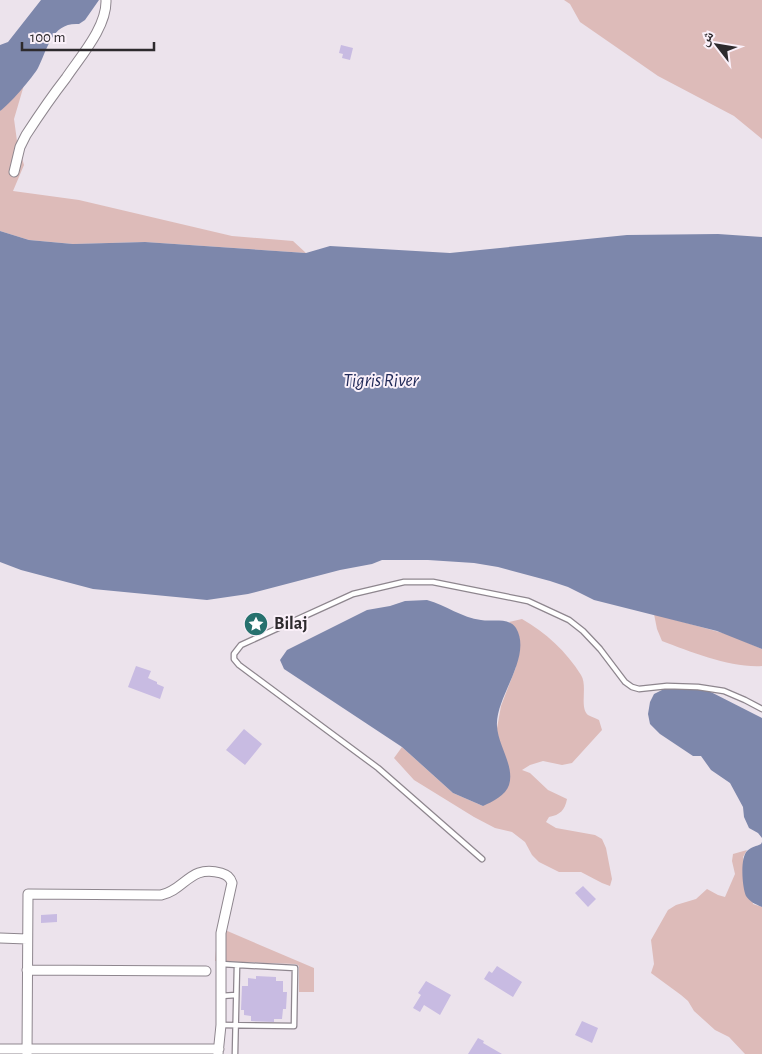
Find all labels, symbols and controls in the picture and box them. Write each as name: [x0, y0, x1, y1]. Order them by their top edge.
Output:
scale bar: [22, 20, 155, 52]
north arrow: [692, 20, 742, 70]
text: ش: [697, 29, 717, 49]
text: 100 m: [30, 30, 65, 45]
water label: Tigris River: [343, 371, 420, 390]
place icon: Bilaj: [243, 611, 269, 637]
place label: Bilaj: [274, 615, 308, 633]

